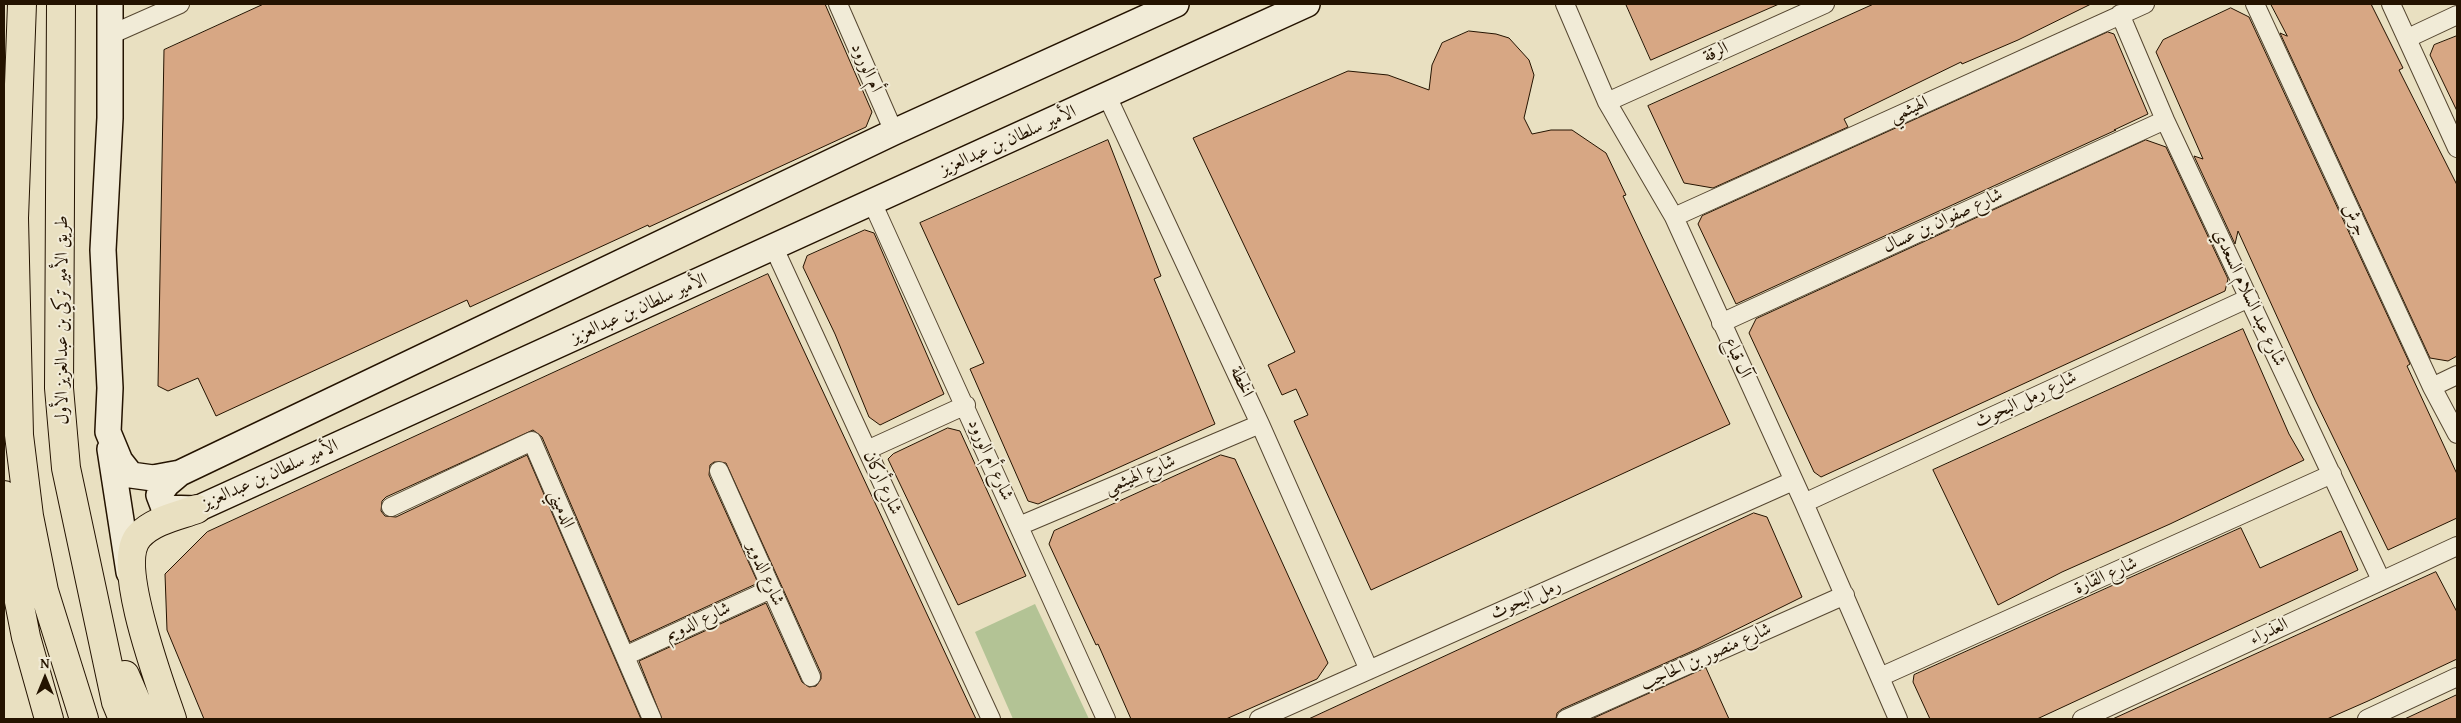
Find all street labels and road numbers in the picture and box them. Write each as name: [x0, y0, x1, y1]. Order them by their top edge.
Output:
street label: الرقة: [1700, 38, 1732, 68]
street label: أم الورود: [846, 40, 886, 96]
street label: الهيثمي: [1886, 92, 1932, 128]
street label: الأمير سلطان بن عبدالعزيز: [936, 101, 1080, 181]
street label: شارع صفوان بن عسال: [1879, 184, 2007, 258]
street label: جرش: [2337, 200, 2371, 240]
street label: طريق الأمير تركي بن عبدالعزيز الأول: [51, 215, 73, 425]
street label: شارع عبد السلام السعدي: [2208, 226, 2290, 370]
street label: الأمير سلطان بن عبدالعزيز: [567, 269, 711, 349]
street label: آل قباع: [1719, 334, 1755, 382]
street label: الخطة: [1224, 363, 1258, 401]
street label: شارع رمل البحوث: [1971, 367, 2081, 433]
street label: شارع أم الورود: [962, 416, 1018, 504]
street label: الأمير سلطان بن عبدالعزيز: [198, 435, 342, 515]
street label: شارع أركان: [858, 448, 906, 518]
street label: شارع الهيثمي: [1101, 450, 1179, 500]
street label: الدميني: [543, 486, 579, 532]
street label: شارع الدوير: [741, 539, 789, 609]
street label: شارع القارة: [2071, 553, 2141, 599]
street label: رمل البحوث: [1487, 575, 1565, 625]
street label: شارع الدويم: [662, 597, 734, 647]
street label: العذراء: [2246, 614, 2292, 650]
street label: شارع منصور بن الحاجب: [1637, 618, 1775, 696]

